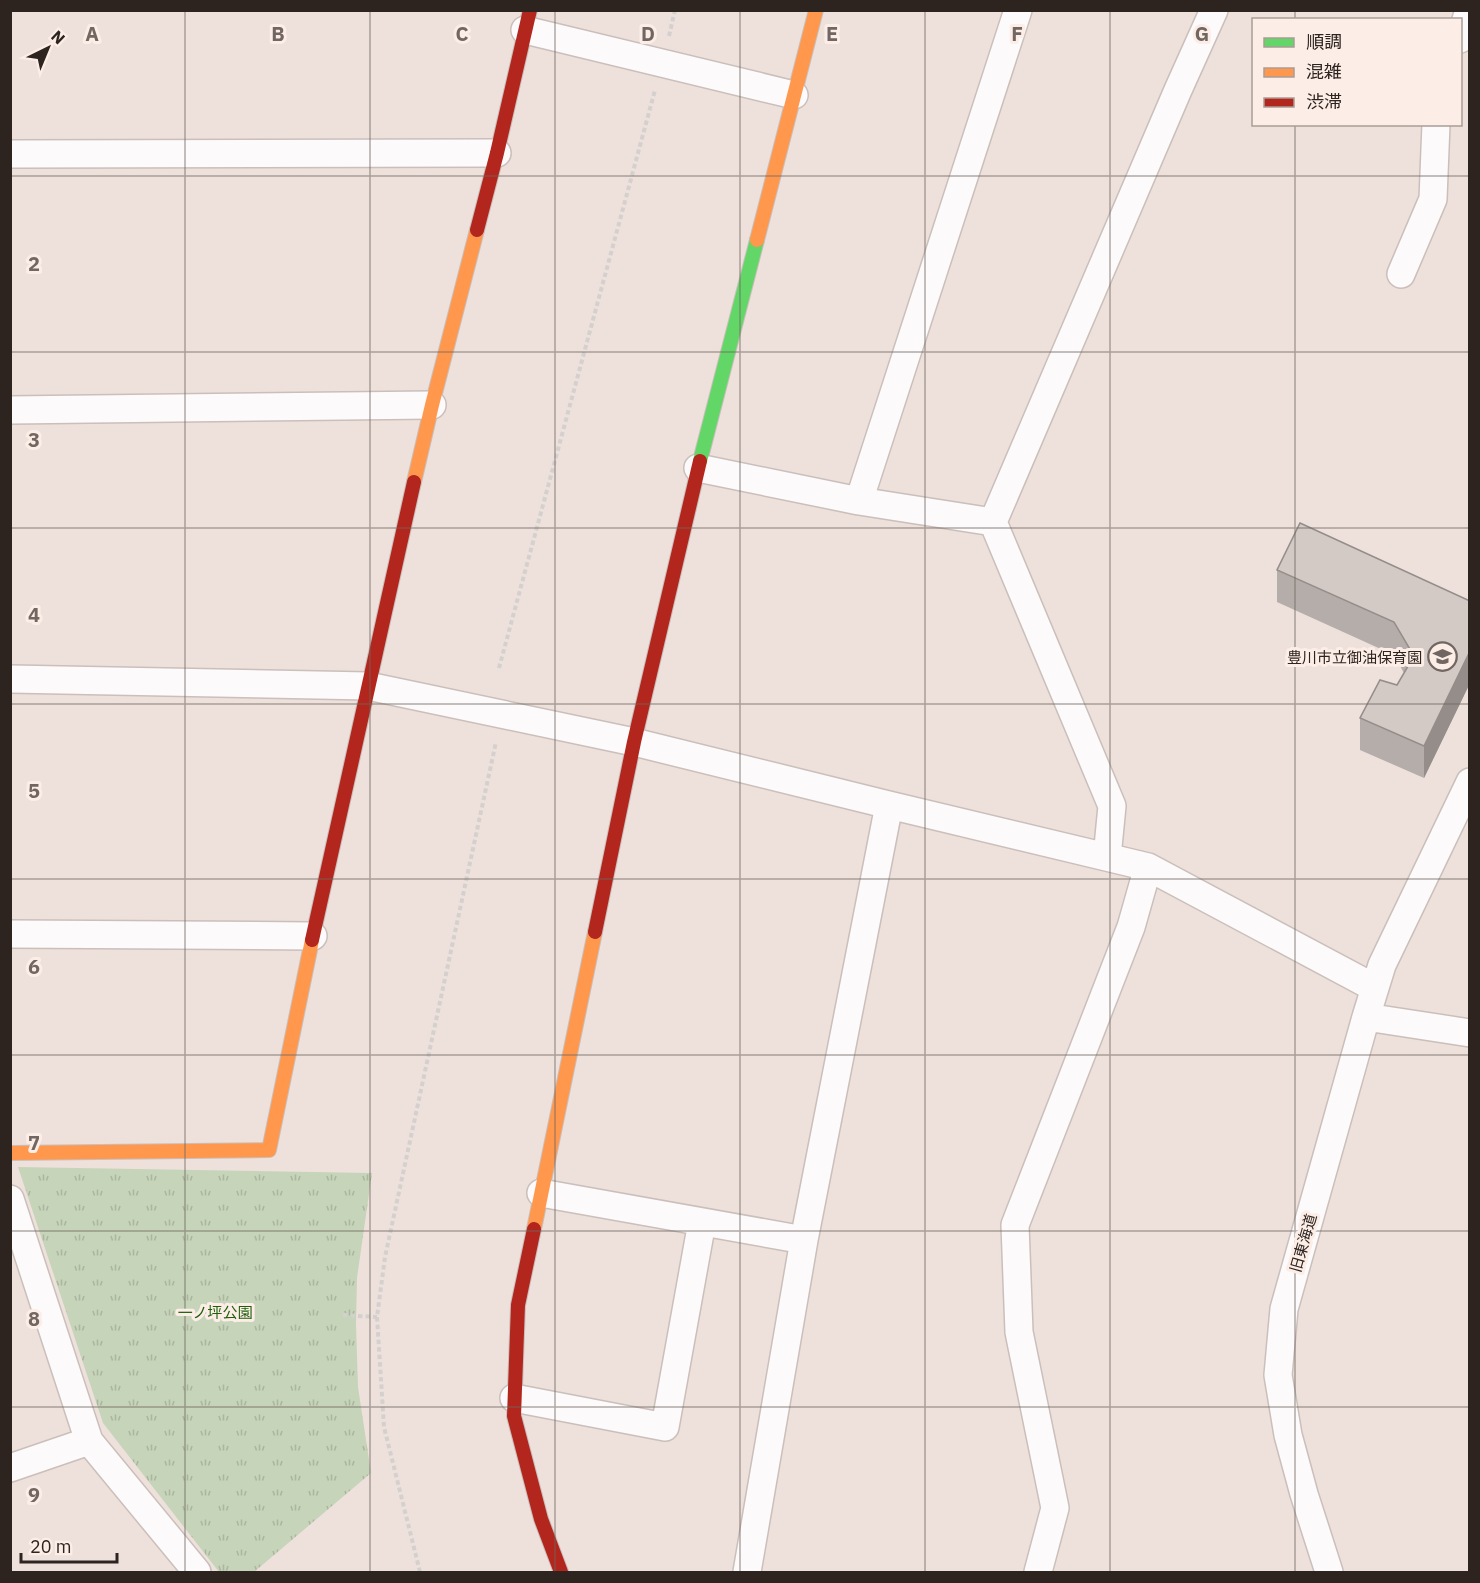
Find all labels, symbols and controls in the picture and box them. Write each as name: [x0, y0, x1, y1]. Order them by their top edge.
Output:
north arrow: [18, 18, 78, 78]
legend: [1252, 18, 1462, 126]
text: A: [85, 20, 99, 47]
text: B: [271, 20, 285, 47]
text: C: [455, 20, 469, 47]
text: D: [641, 20, 655, 47]
text: E: [826, 20, 838, 47]
text: F: [1011, 20, 1023, 47]
text: G: [1195, 20, 1209, 47]
text: N: [47, 26, 69, 48]
text: 順調: [1306, 30, 1342, 53]
text: 混雑: [1306, 60, 1342, 83]
text: 渋滞: [1306, 90, 1342, 113]
text: 2: [28, 250, 40, 277]
text: 3: [28, 426, 40, 453]
text: 4: [28, 601, 40, 628]
school or university icon: 豊川市立御油保育園: [1427, 641, 1459, 673]
place label: 豊川市立御油保育園: [1287, 648, 1422, 667]
text: 5: [28, 777, 40, 804]
text: 6: [28, 953, 40, 980]
text: 7: [28, 1129, 40, 1156]
street label: 旧東海道: [1286, 1212, 1320, 1274]
park label: 一ノ坪公園: [177, 1303, 253, 1322]
text: 8: [28, 1305, 40, 1332]
text: 9: [28, 1481, 40, 1508]
scale bar: [21, 1526, 117, 1564]
text: 20 m: [30, 1535, 72, 1558]

